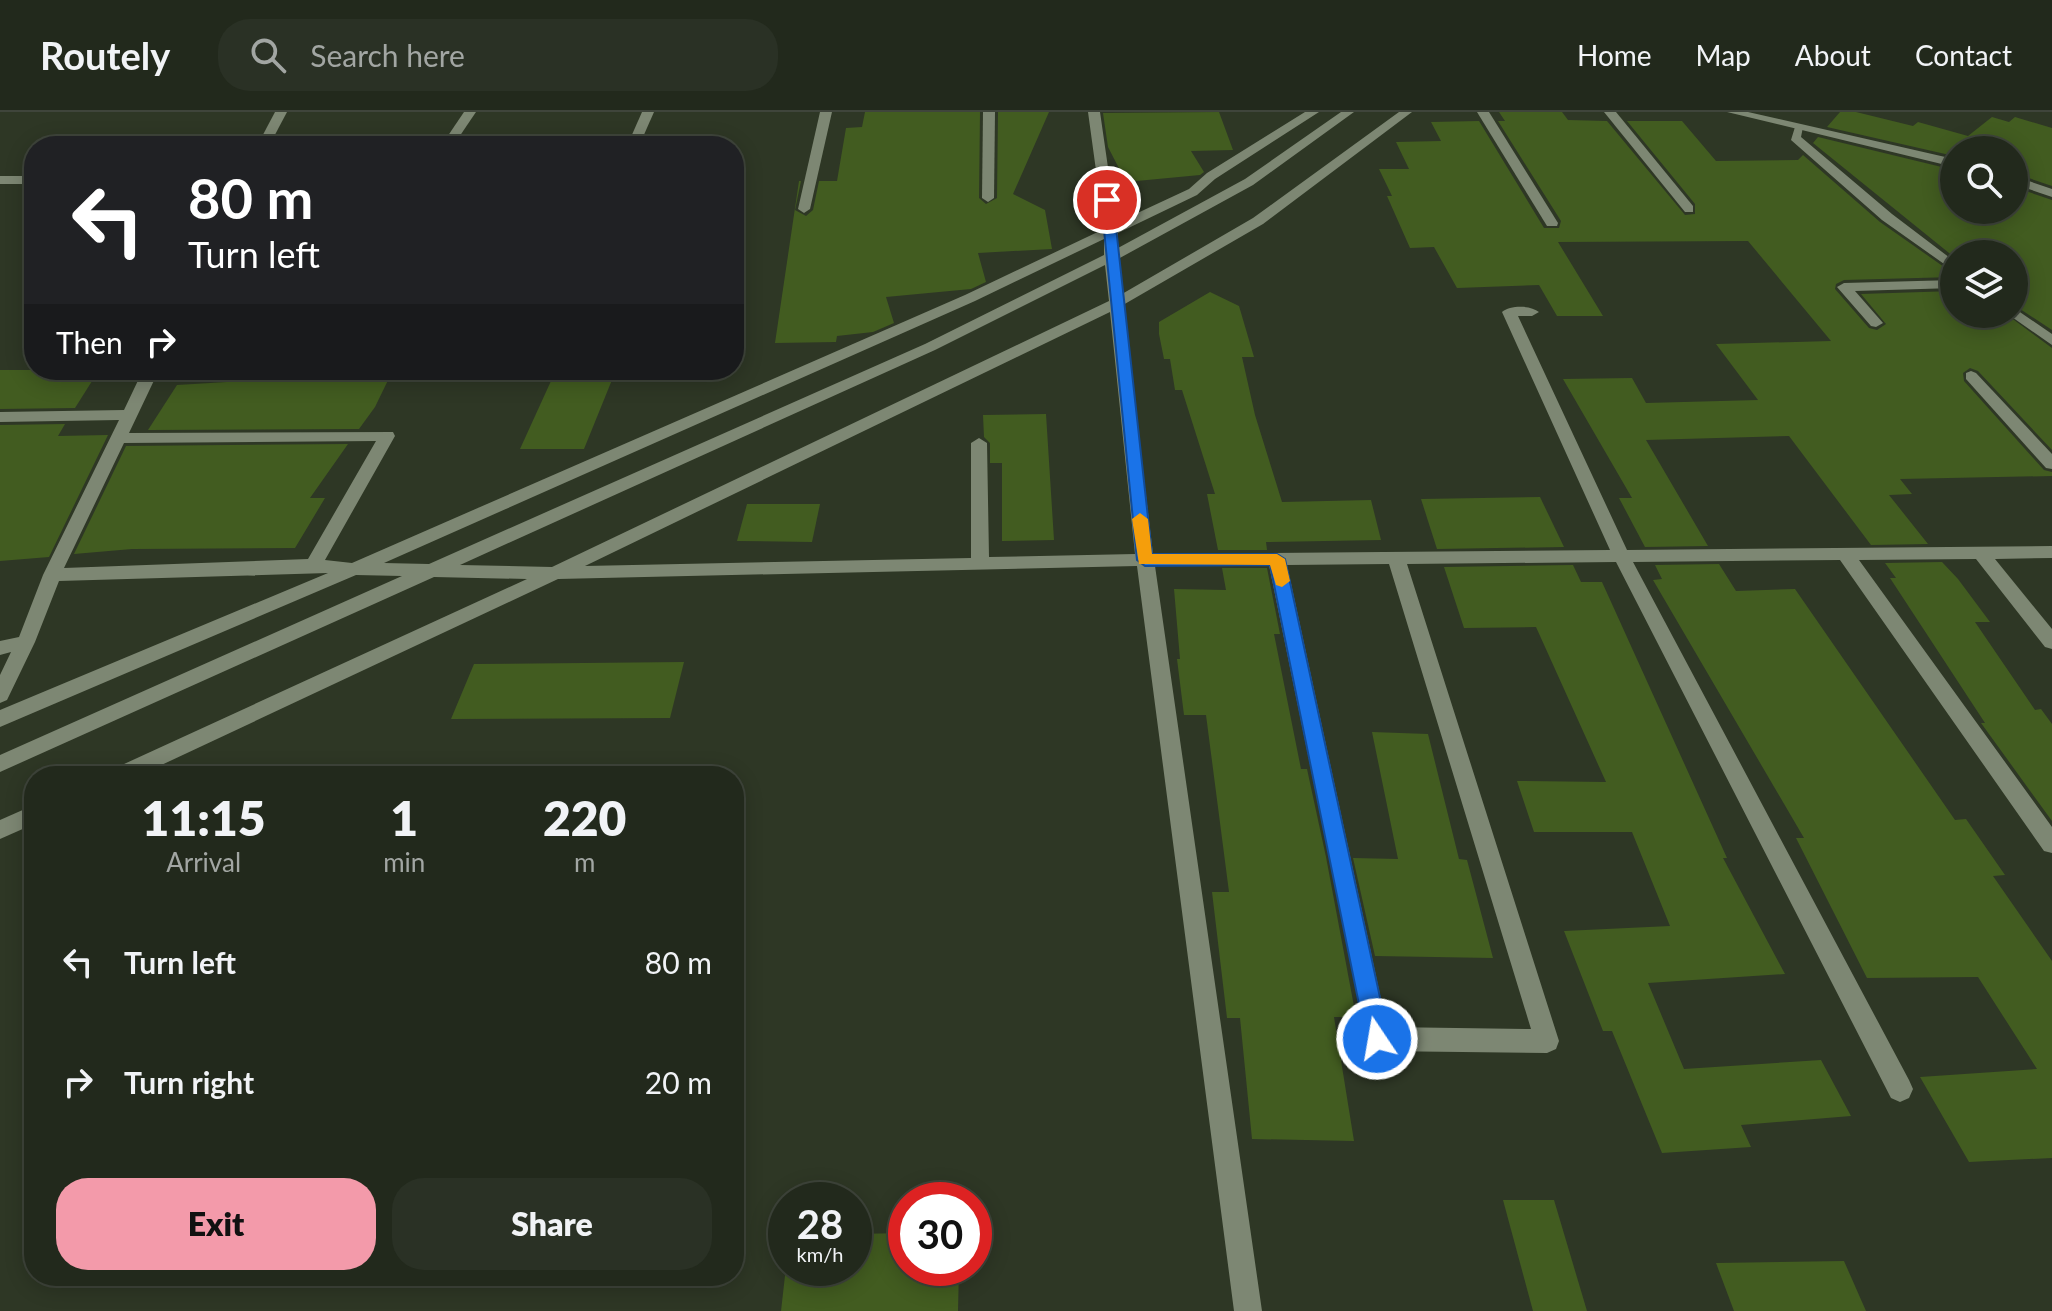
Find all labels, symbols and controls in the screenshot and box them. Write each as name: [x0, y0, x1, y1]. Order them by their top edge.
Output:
search box: [218, 19, 778, 91]
text: Routely: [40, 32, 170, 78]
icon: search: [246, 33, 290, 77]
text: Search here: [310, 37, 465, 73]
text: Home: [1577, 38, 1652, 72]
text: Map: [1696, 38, 1751, 72]
text: About: [1795, 38, 1871, 72]
text: Contact: [1915, 38, 2012, 72]
map controls: [1940, 136, 2028, 328]
button: search: [1940, 136, 2028, 224]
text: 80 m: [188, 164, 313, 231]
pin: [1073, 166, 1141, 234]
icon: left: [56, 168, 160, 272]
icon: arrive: [1085, 178, 1129, 222]
text: Turn left: [188, 232, 320, 276]
button: layers: [1940, 240, 2028, 328]
icon: right: [139, 320, 183, 364]
text: Then: [56, 324, 123, 360]
text: 11:15: [142, 789, 266, 846]
text: 1: [390, 789, 418, 846]
text: 220: [543, 789, 626, 846]
text: Arrival: [166, 846, 241, 878]
text: min: [383, 846, 425, 878]
text: m: [574, 846, 595, 878]
icon: left: [56, 940, 100, 984]
text: Turn left: [124, 944, 236, 980]
text: 80 m: [645, 944, 712, 980]
position arrow: [1335, 997, 1419, 1081]
icon: right: [56, 1060, 100, 1104]
text: Turn right: [124, 1064, 254, 1100]
text: 20 m: [645, 1064, 712, 1100]
button: Exit: [56, 1178, 376, 1270]
button: Share: [392, 1178, 712, 1270]
speed limit sign: 30: [888, 1182, 992, 1286]
text: 28: [797, 1200, 843, 1248]
text: km/h: [797, 1242, 843, 1266]

